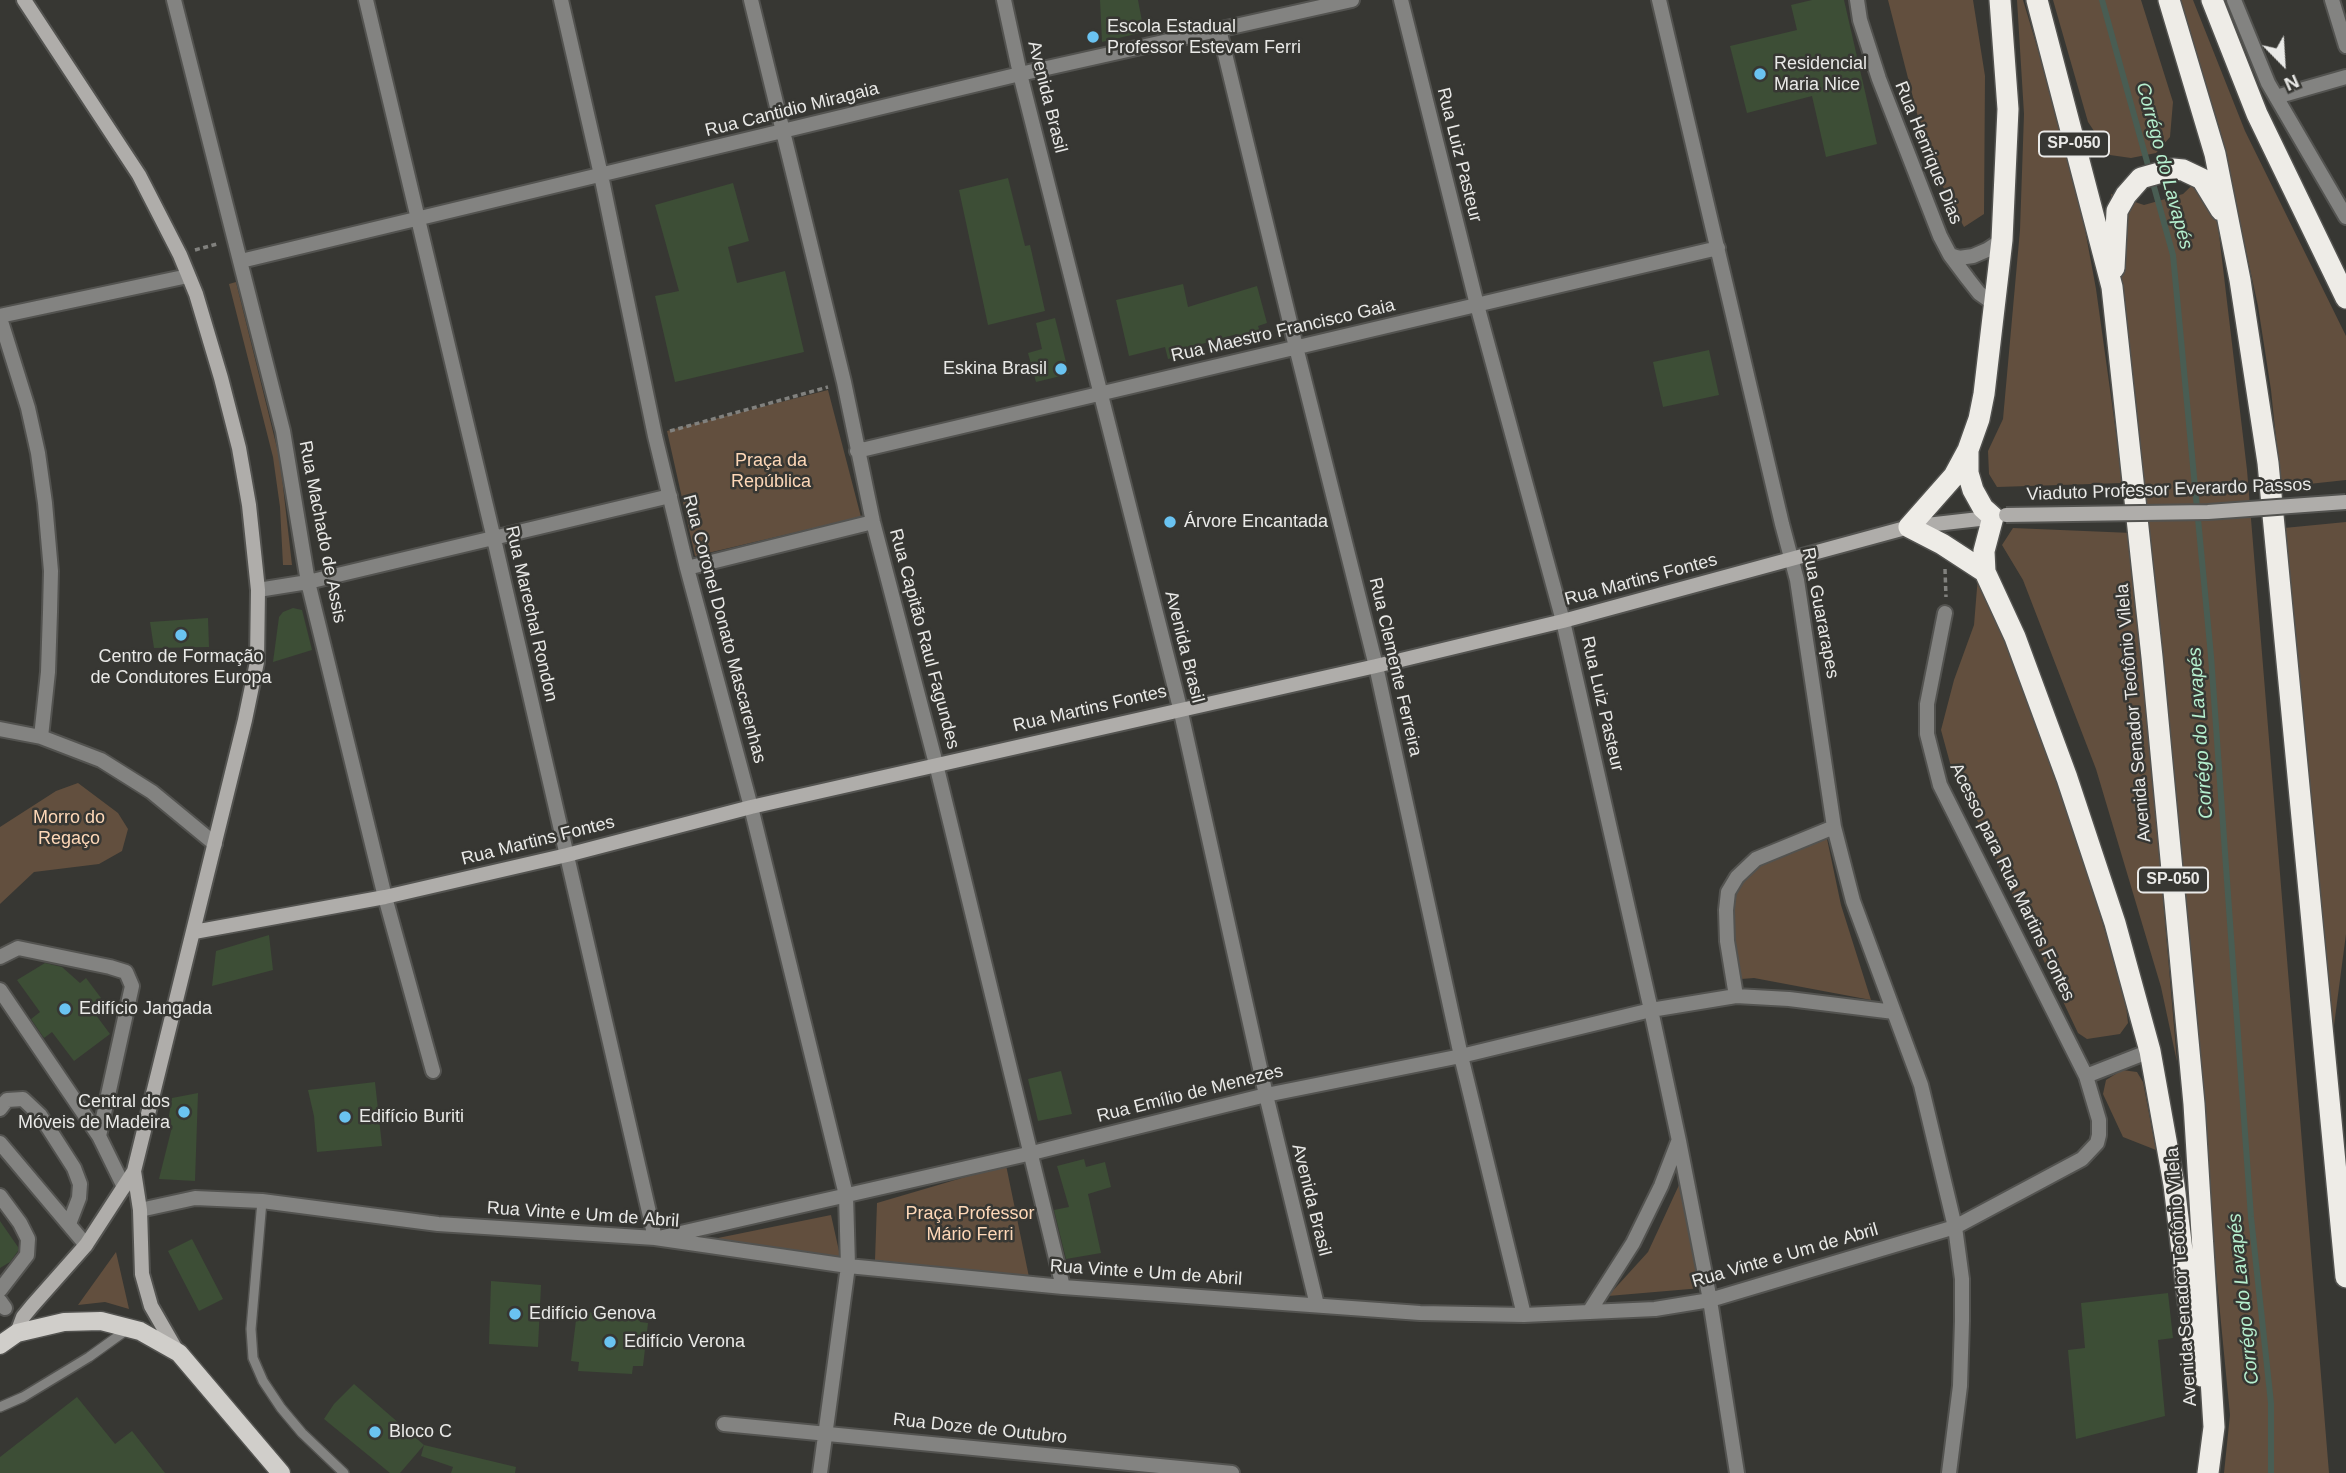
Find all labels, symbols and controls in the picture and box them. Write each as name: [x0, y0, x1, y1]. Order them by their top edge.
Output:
place label: Escola Estadual Professor Estevam Ferri: [1107, 16, 1301, 58]
north arrow: [2248, 28, 2318, 98]
marker: Escola Estadual Professor Estevam Ferri: [1085, 29, 1101, 45]
street label: Avenida Brasil: [1023, 39, 1071, 155]
place label: Residencial Maria Nice: [1774, 53, 1867, 96]
marker: Residencial Maria Nice: [1752, 66, 1768, 82]
text: N: [2281, 70, 2302, 95]
street label: Rua Cantidio Miragaia: [703, 78, 881, 142]
street label: Rua Henrique Dias: [1890, 78, 1966, 228]
water label: Corrégo do Lavapés: [2131, 80, 2197, 252]
street label: Rua Luiz Pasteur: [1432, 85, 1486, 225]
road number: SP-050: [2039, 132, 2109, 156]
street label: Rua Maestro Francisco Gaia: [1169, 295, 1397, 367]
place label: Eskina Brasil: [943, 358, 1047, 380]
marker: Eskina Brasil: [1053, 361, 1069, 377]
street label: Rua Machado de Assis: [294, 439, 350, 625]
park label: Praça da República: [731, 450, 811, 492]
street label: Viaduto Professor Everardo Passos: [2026, 474, 2312, 506]
street label: Rua Coronel Donato Mascarenhas: [678, 492, 770, 766]
place label: Árvore Encantada: [1184, 511, 1328, 533]
marker: Árvore Encantada: [1162, 514, 1178, 530]
street label: Rua Marechal Rondon: [500, 524, 562, 704]
street label: Rua Capitão Raul Fagundes: [884, 527, 964, 751]
street label: Rua Guararapes: [1797, 546, 1843, 680]
street label: Rua Martins Fontes: [1562, 549, 1720, 611]
street label: Rua Clemente Ferreira: [1364, 575, 1426, 759]
street label: Avenida Senador Teotônio Vilela: [2112, 583, 2156, 843]
street label: Avenida Brasil: [1160, 589, 1208, 705]
marker: Centro de Formação de Condutores Europa: [173, 627, 189, 643]
street label: Rua Luiz Pasteur: [1576, 634, 1628, 774]
place label: Centro de Formação de Condutores Europa: [90, 646, 272, 688]
water label: Corrégo do Lavapés: [2184, 646, 2218, 820]
street label: Rua Martins Fontes: [1011, 681, 1169, 737]
street label: Acesso para Rua Martins Fontes: [1945, 759, 2079, 1005]
park label: Morro do Regaço: [33, 807, 105, 850]
street label: Rua Martins Fontes: [459, 812, 617, 870]
road number: SP-050: [2138, 867, 2208, 892]
place label: Edifício Jangada: [79, 998, 212, 1020]
marker: Edifício Jangada: [57, 1001, 73, 1017]
street label: Rua Emílio de Menezes: [1095, 1060, 1285, 1128]
place label: Central dos Móveis de Madeira: [18, 1091, 170, 1134]
marker: Central dos Móveis de Madeira: [176, 1104, 192, 1120]
place label: Edifício Buriti: [359, 1106, 464, 1128]
marker: Edifício Buriti: [337, 1109, 353, 1125]
street label: Avenida Brasil: [1287, 1142, 1335, 1258]
street label: Avenida Senador Teotônio Vilela: [2162, 1147, 2202, 1407]
street label: Rua Vinte e Um de Abril: [486, 1198, 680, 1232]
park label: Praça Professor Mário Ferri: [905, 1203, 1035, 1246]
water label: Corrégo do Lavapés: [2224, 1212, 2264, 1386]
street label: Rua Vinte e Um de Abril: [1689, 1219, 1881, 1293]
street label: Rua Vinte e Um de Abril: [1049, 1256, 1243, 1290]
place label: Edifício Genova: [529, 1303, 656, 1325]
marker: Edifício Genova: [507, 1306, 523, 1322]
place label: Edifício Verona: [624, 1331, 745, 1353]
marker: Edifício Verona: [602, 1334, 618, 1350]
street label: Rua Doze de Outubro: [892, 1409, 1068, 1449]
place label: Bloco C: [389, 1421, 452, 1443]
marker: Bloco C: [367, 1424, 383, 1440]

